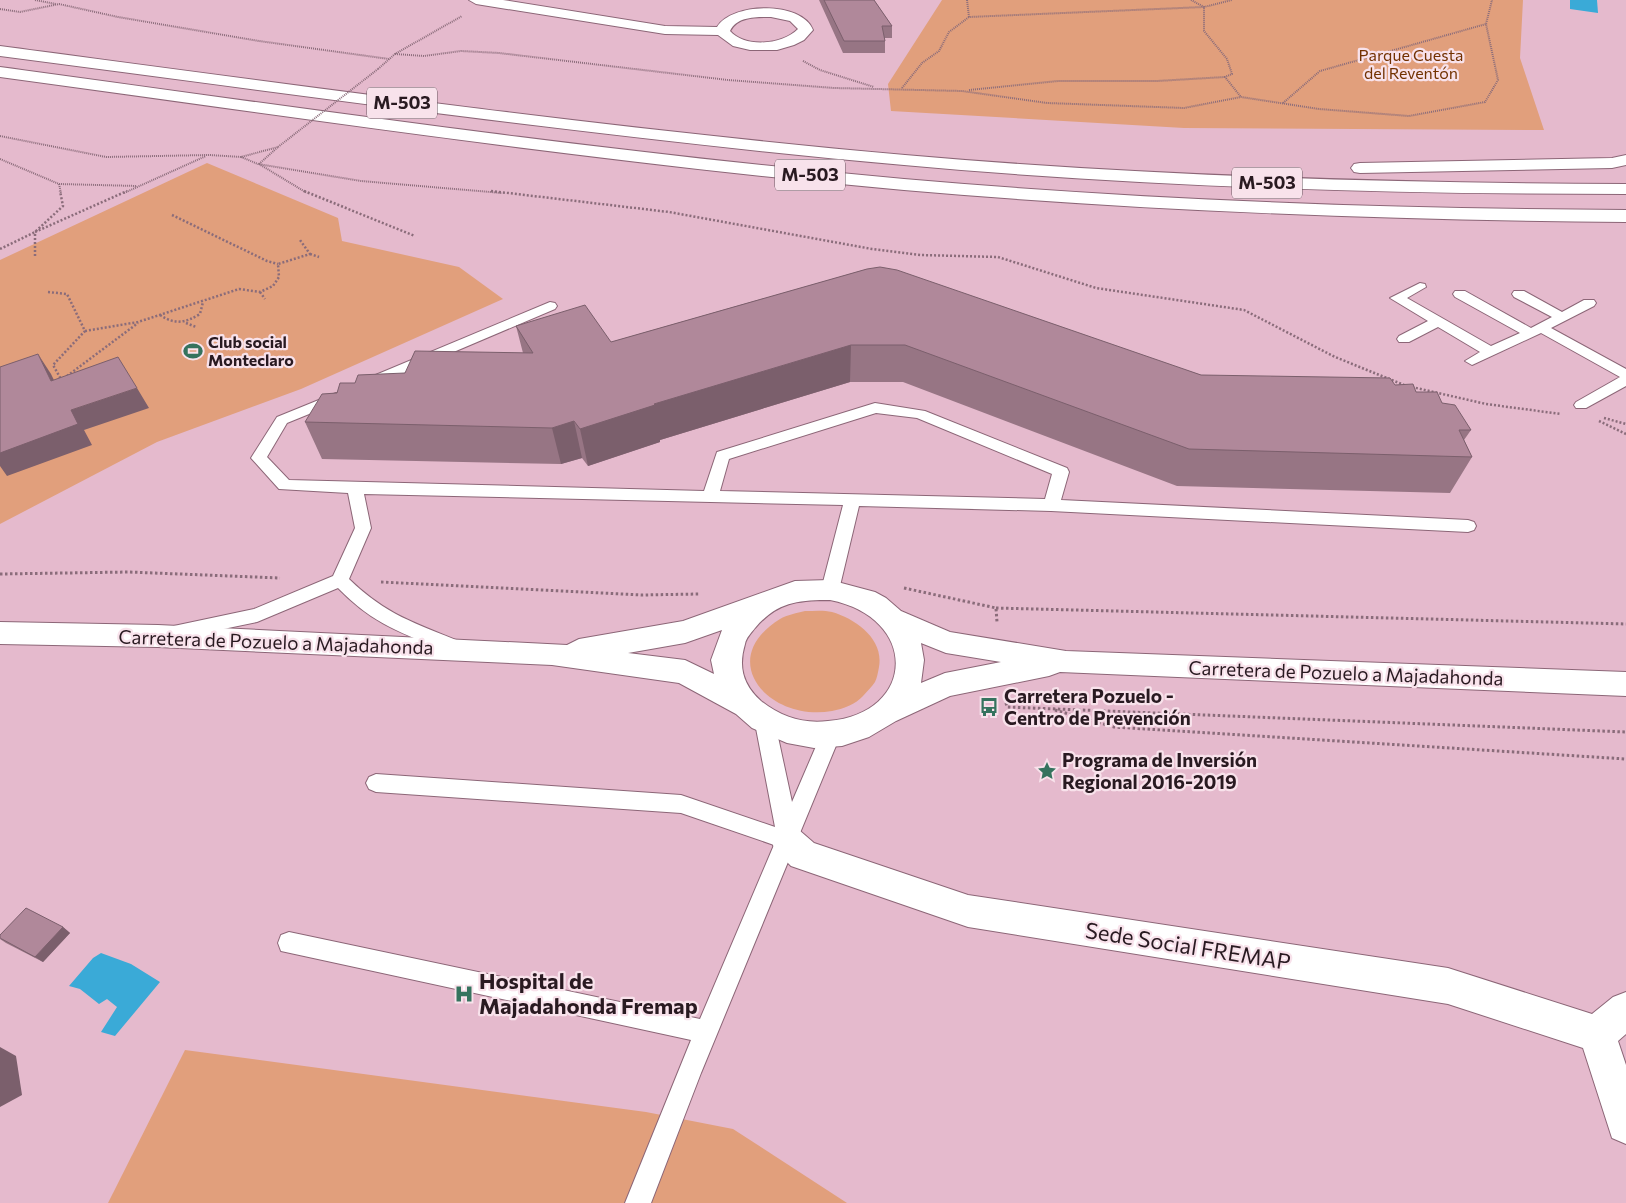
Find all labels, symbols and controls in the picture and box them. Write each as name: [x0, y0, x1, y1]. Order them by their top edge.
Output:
park label: Parque Cuesta del Reventón: [1359, 45, 1463, 82]
road number: M-503: [367, 88, 437, 119]
road number: M-503: [775, 160, 845, 190]
road number: M-503: [1232, 168, 1302, 198]
place label: Club social Monteclaro: [208, 332, 294, 369]
sports icon: Club social Monteclaro: [182, 340, 204, 362]
street label: Carretera de Pozuelo a Majadahonda: [118, 625, 434, 658]
street label: Carretera de Pozuelo a Majadahonda: [1188, 656, 1504, 689]
place label: Carretera Pozuelo - Centro de Prevención: [1004, 684, 1191, 729]
bus stop icon: Carretera Pozuelo - Centro de Prevención: [978, 696, 1000, 718]
place label: Programa de Inversión Regional 2016-2019: [1062, 748, 1257, 793]
place icon: Programa de Inversión Regional 2016-2019: [1036, 760, 1058, 782]
street label: Sede Social FREMAP: [1084, 916, 1293, 975]
place label: Hospital de Majadahonda Fremap: [479, 967, 698, 1019]
hospital icon: Hospital de Majadahonda Fremap: [453, 983, 475, 1005]

